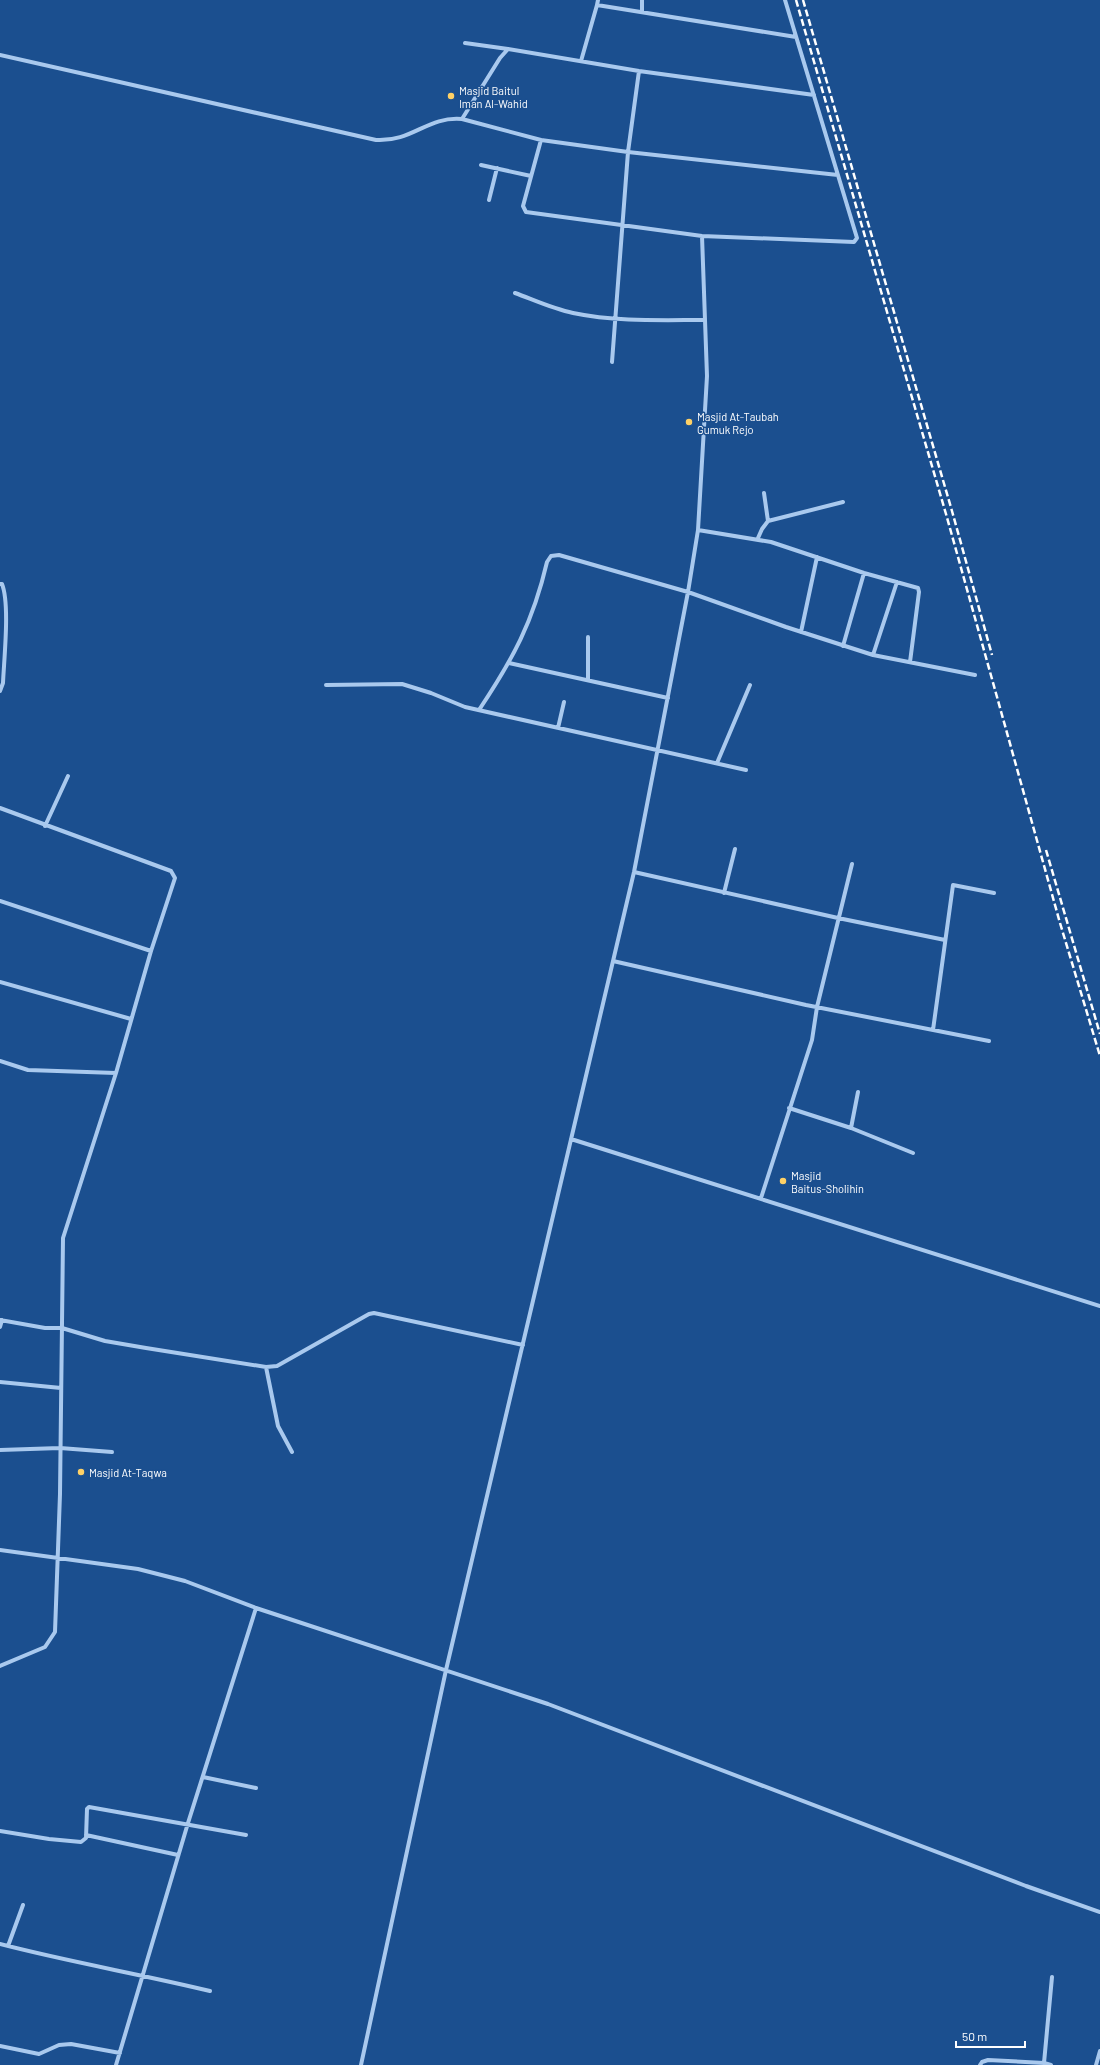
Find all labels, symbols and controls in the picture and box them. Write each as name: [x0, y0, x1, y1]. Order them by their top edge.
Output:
place label: Masjid Baitul Iman Al-Wahid: [459, 84, 528, 110]
marker: Masjid Baitul Iman Al-Wahid: [446, 91, 456, 101]
place label: Masjid At-Taubah Gumuk Rejo: [697, 410, 779, 436]
marker: Masjid At-Taubah Gumuk Rejo: [684, 417, 694, 427]
place label: Masjid Baitus-Sholihin: [791, 1169, 864, 1195]
marker: Masjid Baitus-Sholihin: [778, 1176, 788, 1186]
place label: Masjid At-Taqwa: [89, 1466, 167, 1479]
marker: Masjid At-Taqwa: [76, 1467, 86, 1477]
scale bar: [956, 2023, 1025, 2049]
text: 50 m: [962, 2029, 987, 2043]

